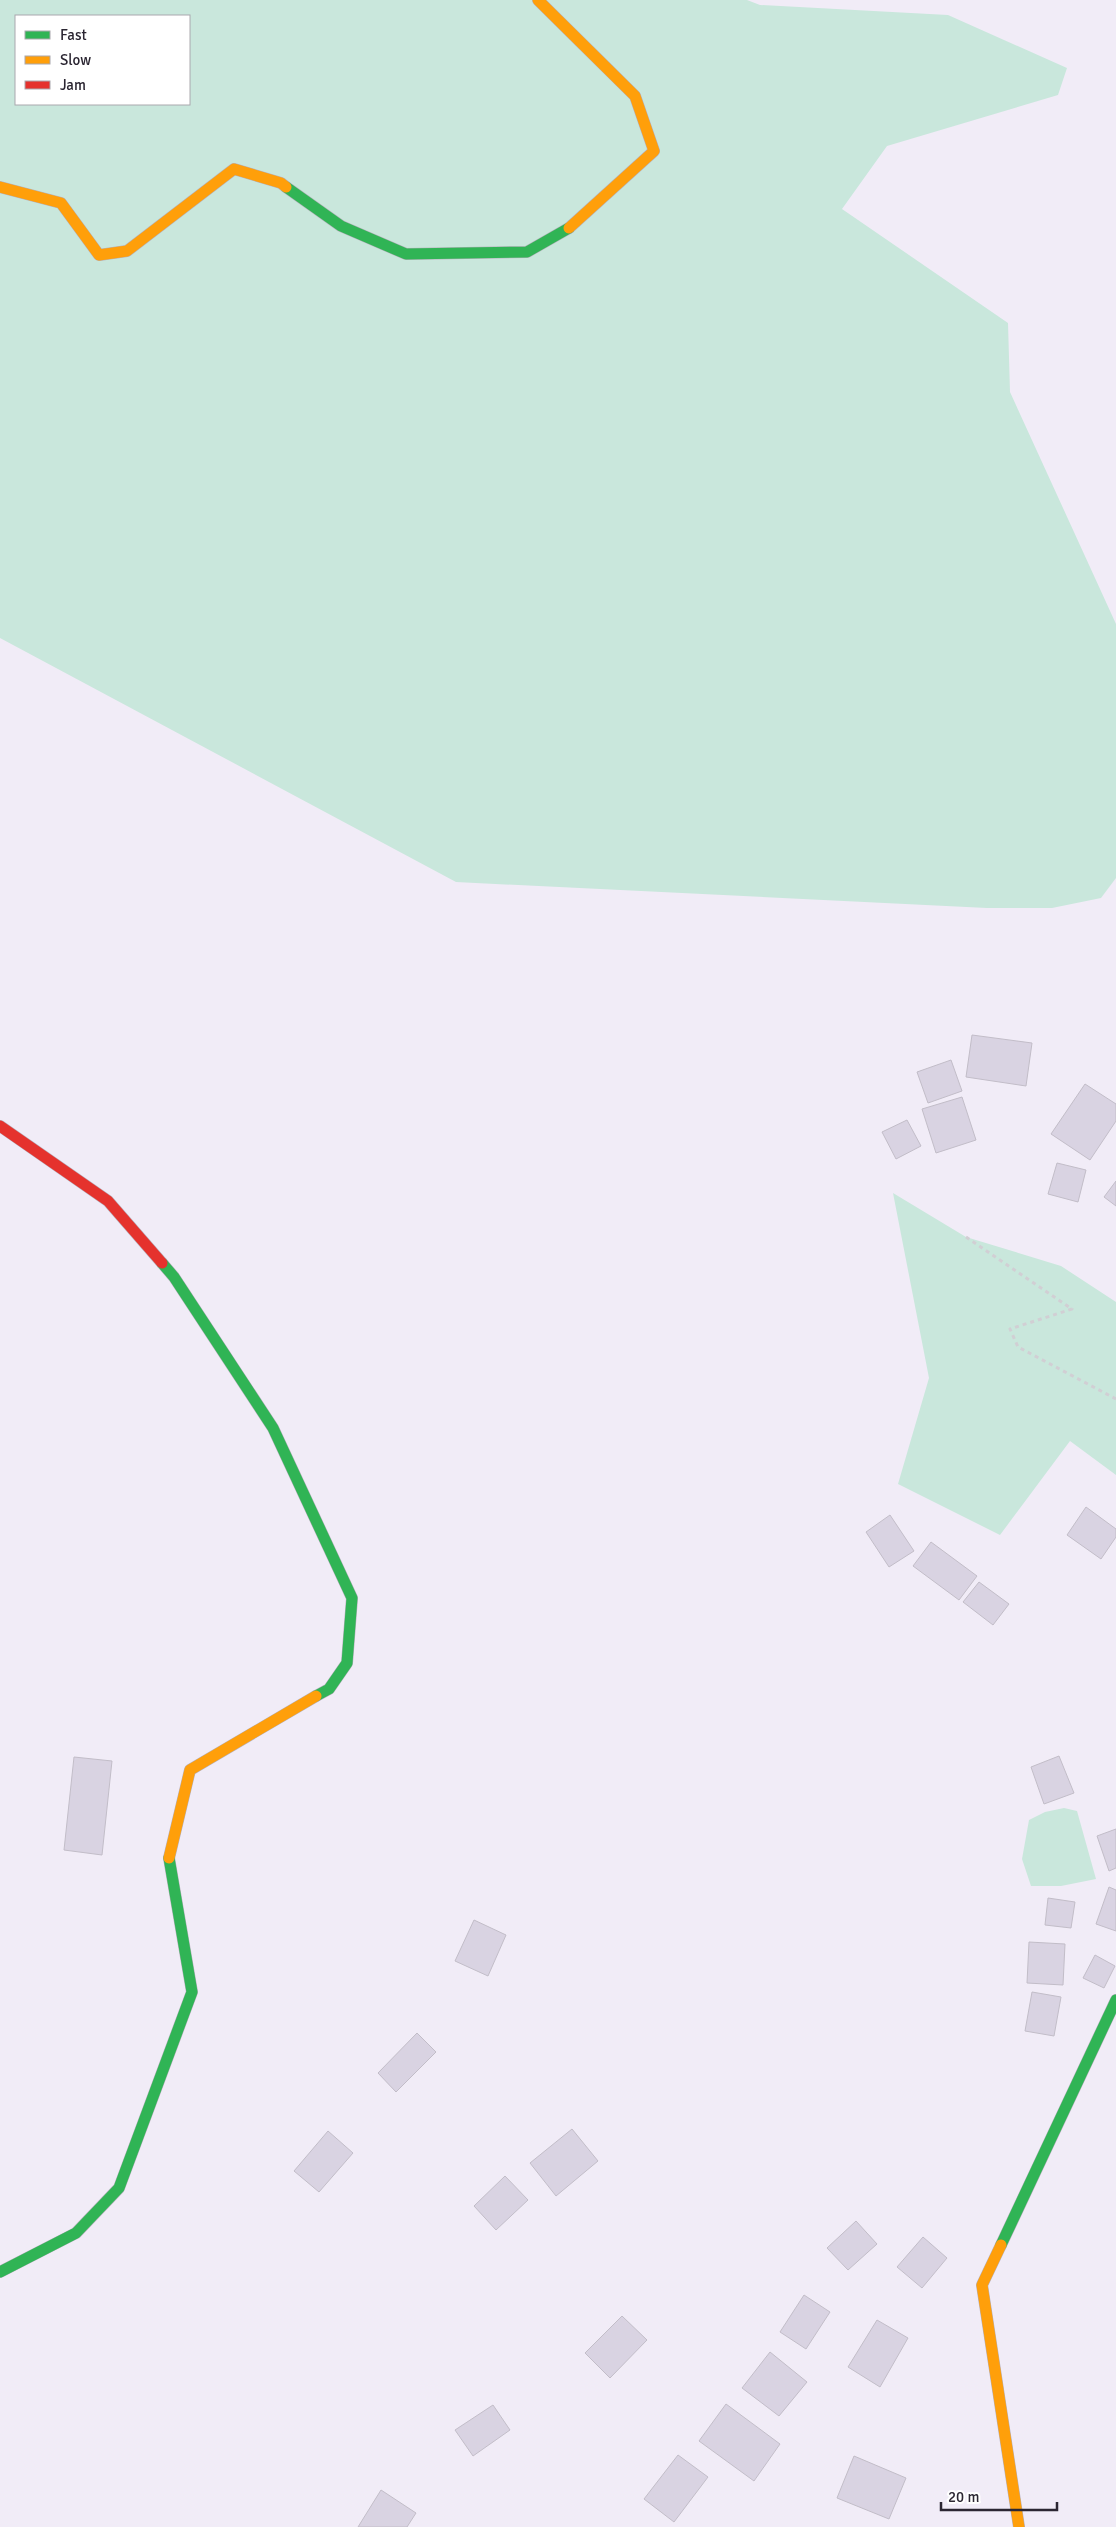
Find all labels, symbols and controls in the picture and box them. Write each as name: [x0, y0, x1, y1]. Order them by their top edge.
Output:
legend: [15, 15, 190, 105]
text: Fast: [60, 26, 87, 44]
text: Slow: [60, 51, 91, 69]
text: Jam: [60, 76, 86, 94]
scale bar: [941, 2480, 1057, 2512]
text: 20 m: [948, 2488, 979, 2506]

